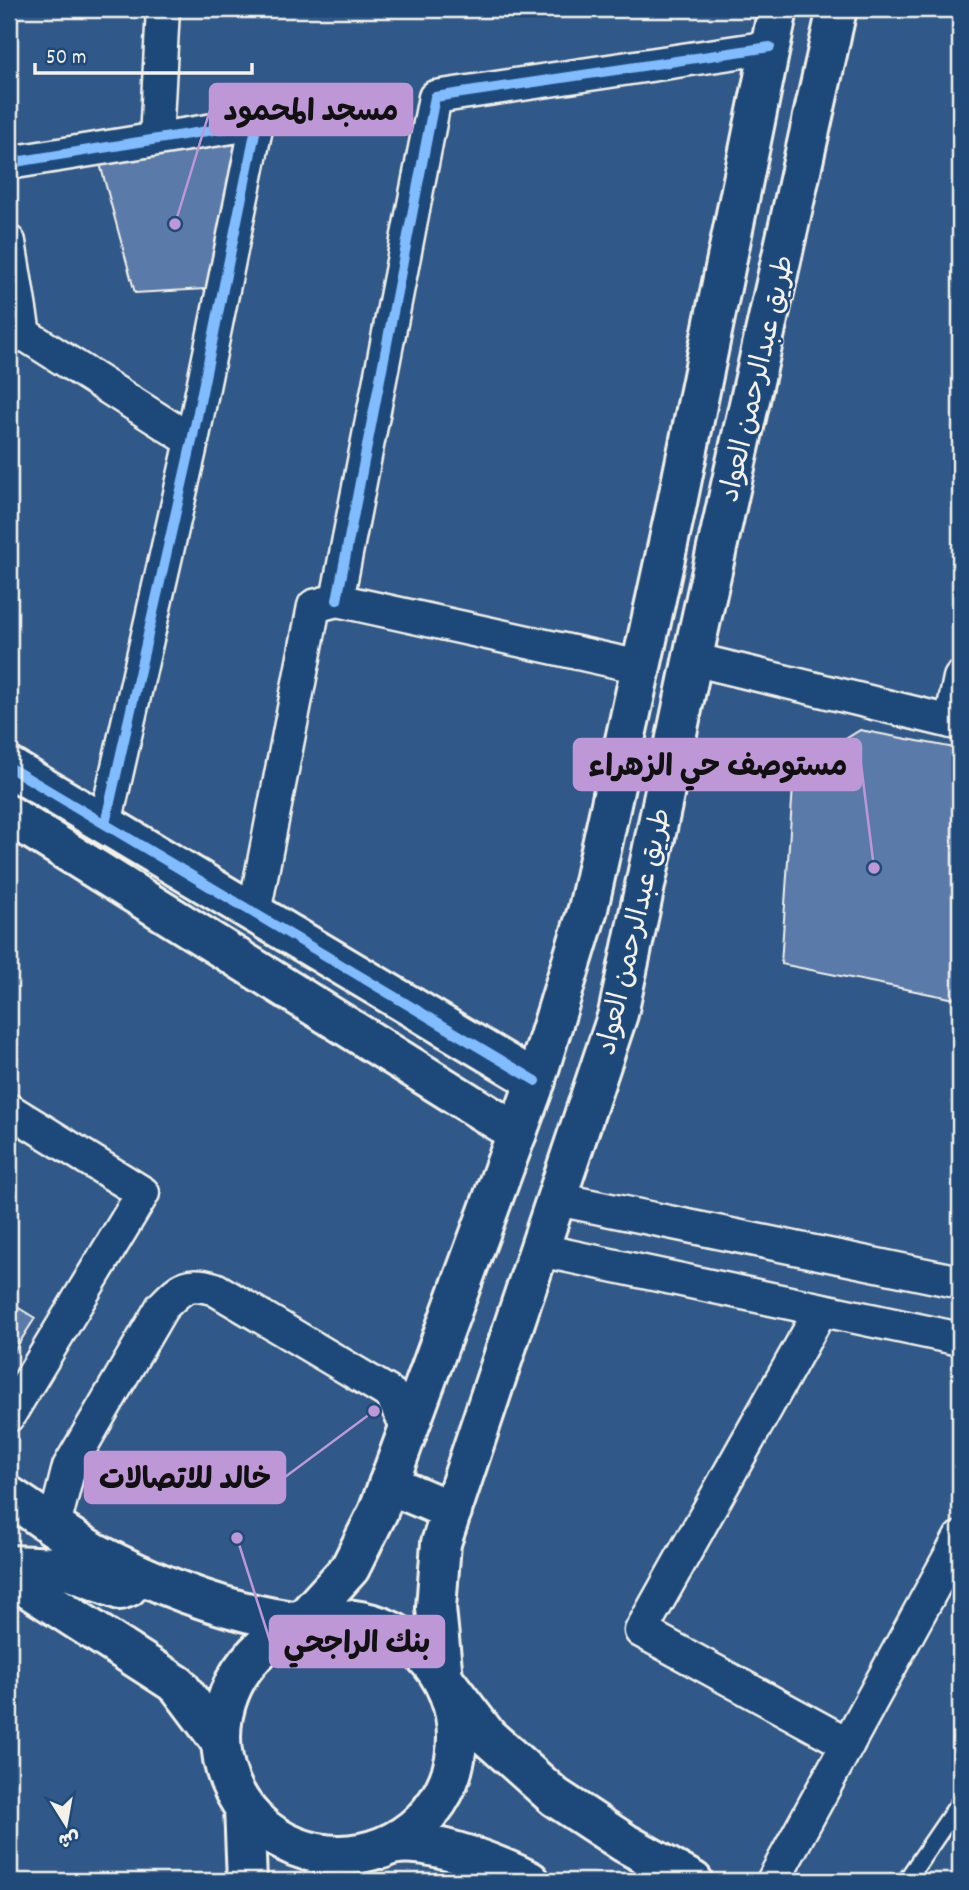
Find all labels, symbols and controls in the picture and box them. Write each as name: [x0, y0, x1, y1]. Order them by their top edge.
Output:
scale bar: [35, 32, 252, 76]
text: 50 m: [46, 44, 86, 74]
callout: مسجد المحمود: [210, 84, 412, 135]
text: مسجد المحمود: [224, 93, 398, 136]
street label: طريق عبدالرحمن العواد: [712, 252, 808, 507]
callout: مستوصف حي الزهراء: [574, 739, 861, 790]
text: مستوصف حي الزهراء: [589, 748, 847, 791]
street label: طريق عبدالرحمن العواد: [589, 805, 685, 1060]
callout: خالد للاتصالات: [85, 1452, 285, 1503]
text: خالد للاتصالات: [99, 1461, 271, 1504]
callout: بنك الراجحي: [270, 1616, 444, 1667]
text: بنك الراجحي: [284, 1625, 430, 1668]
north arrow: [32, 1788, 102, 1858]
text: ش: [56, 1822, 81, 1853]

